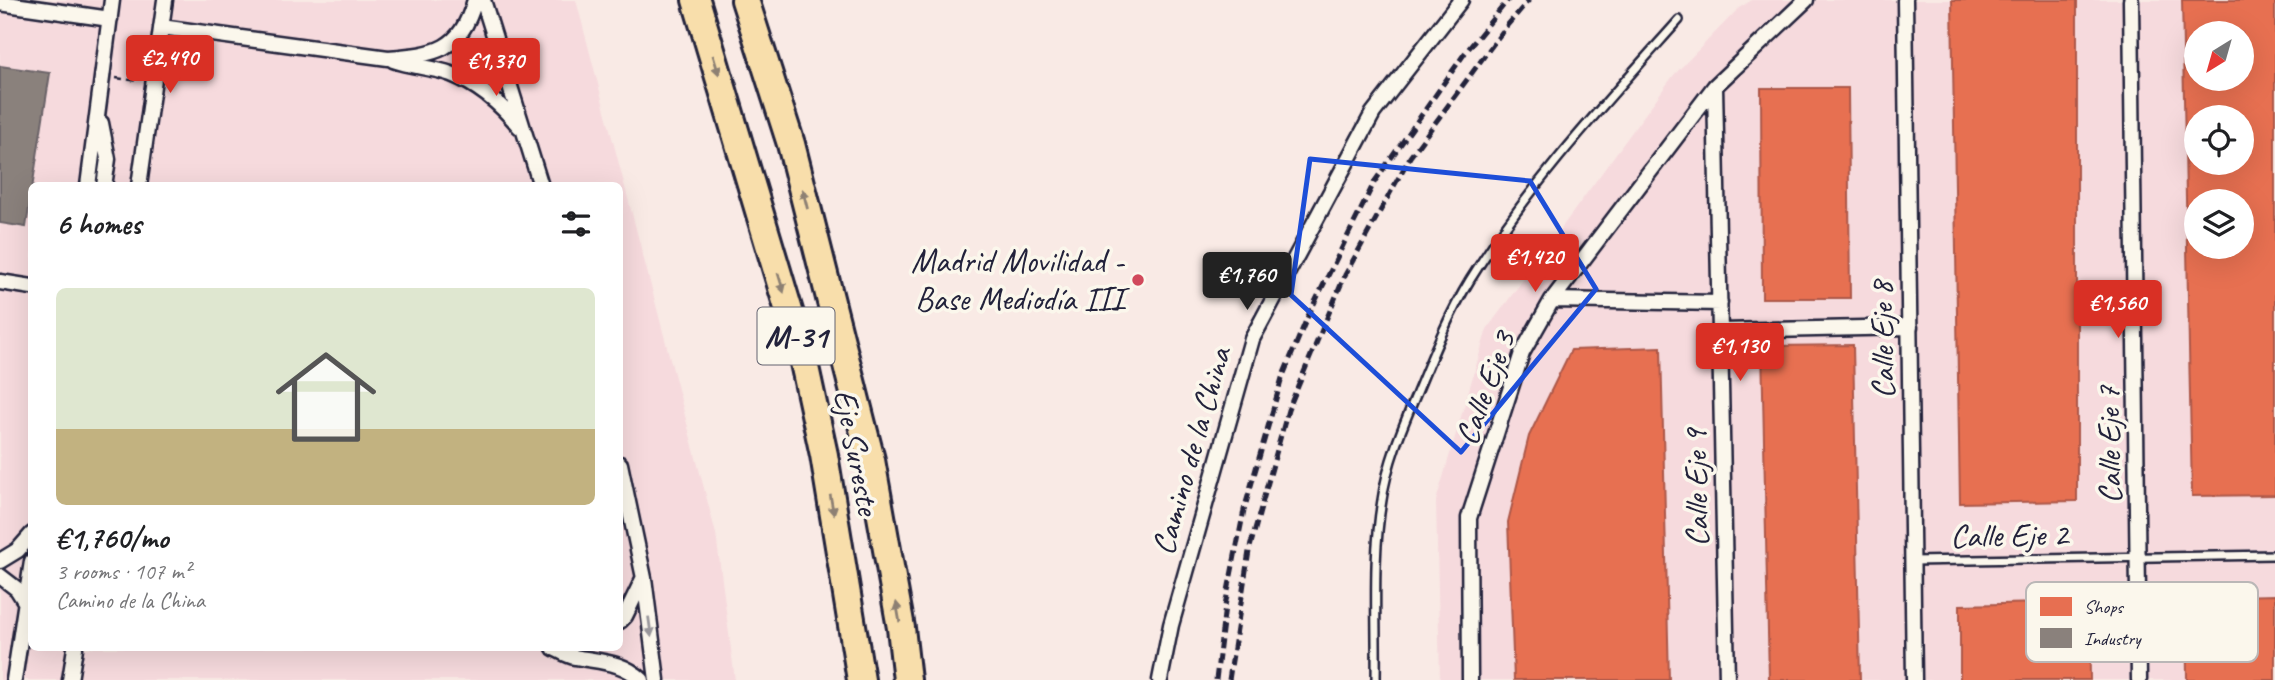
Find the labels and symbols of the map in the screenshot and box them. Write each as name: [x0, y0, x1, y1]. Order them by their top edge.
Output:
north arrow: [2184, 21, 2254, 91]
pin: €2,490: [113, 36, 227, 95]
pin: €1,370: [439, 38, 553, 98]
one-way arrow: [711, 55, 721, 76]
one-way arrow: [799, 188, 810, 210]
pin: €1,420: [1478, 234, 1592, 294]
place label: Madrid Movilidad - Base Mediodía III: [911, 240, 1131, 320]
pin: €1,760: [1190, 252, 1304, 312]
marker: Madrid Movilidad - Base Mediodía III: [1130, 272, 1146, 288]
one-way arrow: [776, 273, 786, 294]
street label: Calle Eje 8: [1860, 278, 1904, 399]
pin: €1,560: [2061, 280, 2175, 340]
road number: M-31: [758, 308, 834, 364]
street label: Calle Eje 3: [1445, 324, 1526, 450]
pin: €1,130: [1683, 324, 1797, 383]
street label: Camino de la China: [1141, 340, 1241, 559]
street label: Calle Eje 7: [2087, 384, 2131, 504]
street label: Eje Sureste: [824, 386, 890, 520]
street label: Calle Eje 9: [1674, 426, 1718, 547]
one-way arrow: [827, 494, 838, 516]
street label: Calle Eje 2: [1950, 513, 2071, 557]
legend: [2026, 582, 2258, 662]
text: Shops: [2084, 595, 2124, 619]
one-way arrow: [892, 601, 903, 623]
one-way arrow: [645, 616, 656, 638]
text: Industry: [2084, 627, 2142, 651]

